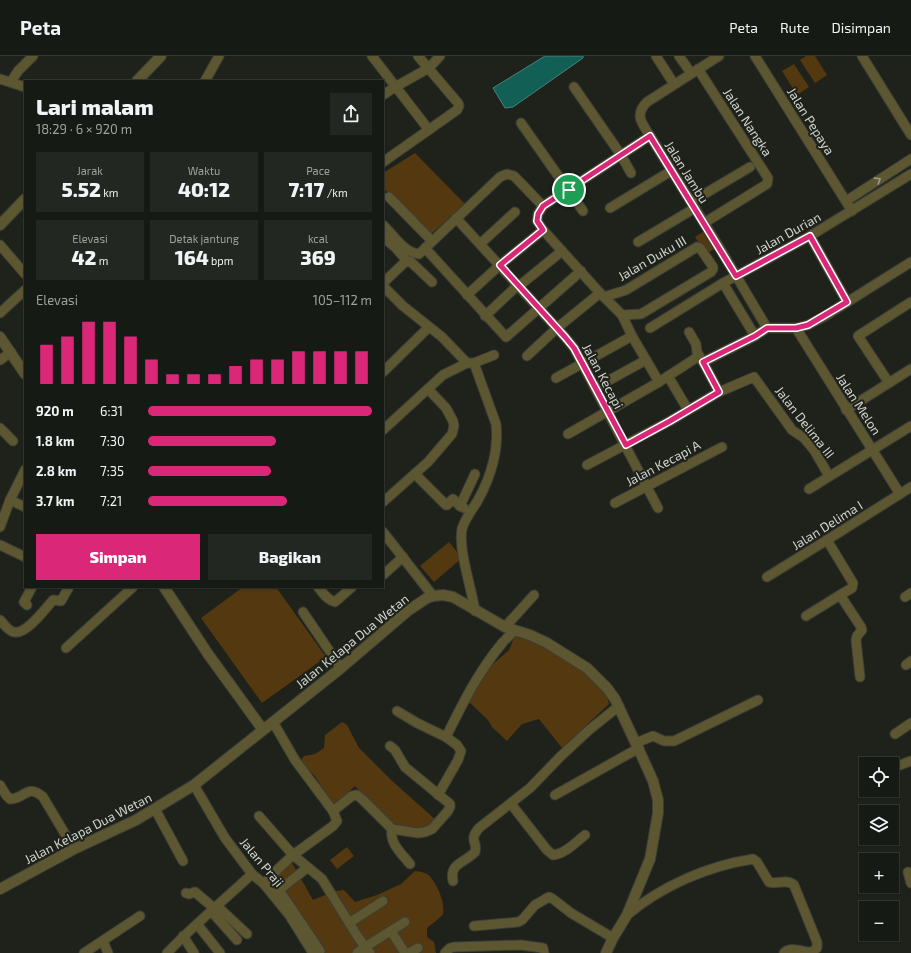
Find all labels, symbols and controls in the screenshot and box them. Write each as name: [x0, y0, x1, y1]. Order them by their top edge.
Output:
text: Peta: [20, 16, 61, 39]
text: Peta: [729, 19, 758, 36]
text: Rute: [780, 19, 809, 36]
text: Disimpan: [831, 19, 891, 36]
street label: Jalan Pepaya: [784, 84, 838, 158]
street label: Jalan Nangka: [720, 85, 776, 159]
text: Lari malam: [36, 93, 154, 119]
button: share: [330, 93, 372, 135]
text: 18:29 · 6 × 920 m: [36, 121, 132, 137]
street label: Jalan Jambu: [662, 138, 712, 206]
text: Jarak: [77, 164, 103, 177]
text: Waktu: [188, 164, 220, 177]
text: Pace: [306, 164, 330, 177]
pin: [552, 173, 586, 207]
text: 5.52: [61, 177, 101, 201]
text: 40:12: [178, 177, 230, 201]
text: 7:17: [288, 177, 324, 201]
one-way arrow: [874, 177, 881, 185]
icon: arrive: [558, 179, 580, 201]
text: km: [101, 186, 119, 199]
text: /km: [324, 186, 348, 199]
street label: Jalan Durian: [753, 209, 823, 257]
text: Elevasi: [72, 232, 108, 245]
text: Detak jantung: [169, 232, 239, 245]
text: kcal: [308, 232, 328, 245]
street label: Jalan Duku III: [615, 232, 689, 284]
text: 42: [72, 245, 96, 269]
text: 164: [175, 245, 209, 269]
text: 369: [300, 245, 336, 269]
text: m: [96, 254, 108, 267]
text: bpm: [209, 254, 233, 267]
text: Elevasi: [36, 292, 78, 308]
text: 105–112 m: [313, 292, 372, 308]
street label: Jalan Kecapi: [579, 341, 627, 411]
street label: Jalan Melon: [833, 370, 885, 438]
street label: Jalan Delima III: [772, 383, 838, 461]
text: 920 m: [36, 403, 74, 419]
text: 6:31: [100, 403, 123, 419]
text: 1.8 km: [36, 433, 74, 449]
text: 7:30: [100, 433, 125, 449]
street label: Jalan Kecapi A: [623, 437, 703, 489]
text: 2.8 km: [36, 463, 76, 479]
text: 7:35: [100, 463, 124, 479]
text: 3.7 km: [36, 493, 75, 509]
text: 7:21: [100, 493, 122, 509]
street label: Jalan Delima I: [789, 497, 865, 553]
button: Simpan: [36, 534, 200, 580]
button: Bagikan: [208, 534, 372, 580]
street label: Jalan Kelapa Dua Wetan: [292, 591, 412, 691]
map controls: [859, 757, 899, 941]
button: locate: [859, 757, 899, 797]
street label: Jalan Kelapa Dua Wetan: [22, 789, 154, 867]
button: layers: [859, 805, 899, 845]
street label: Jalan Praji: [237, 834, 287, 890]
button: +: [859, 853, 899, 893]
button: −: [859, 901, 899, 941]

